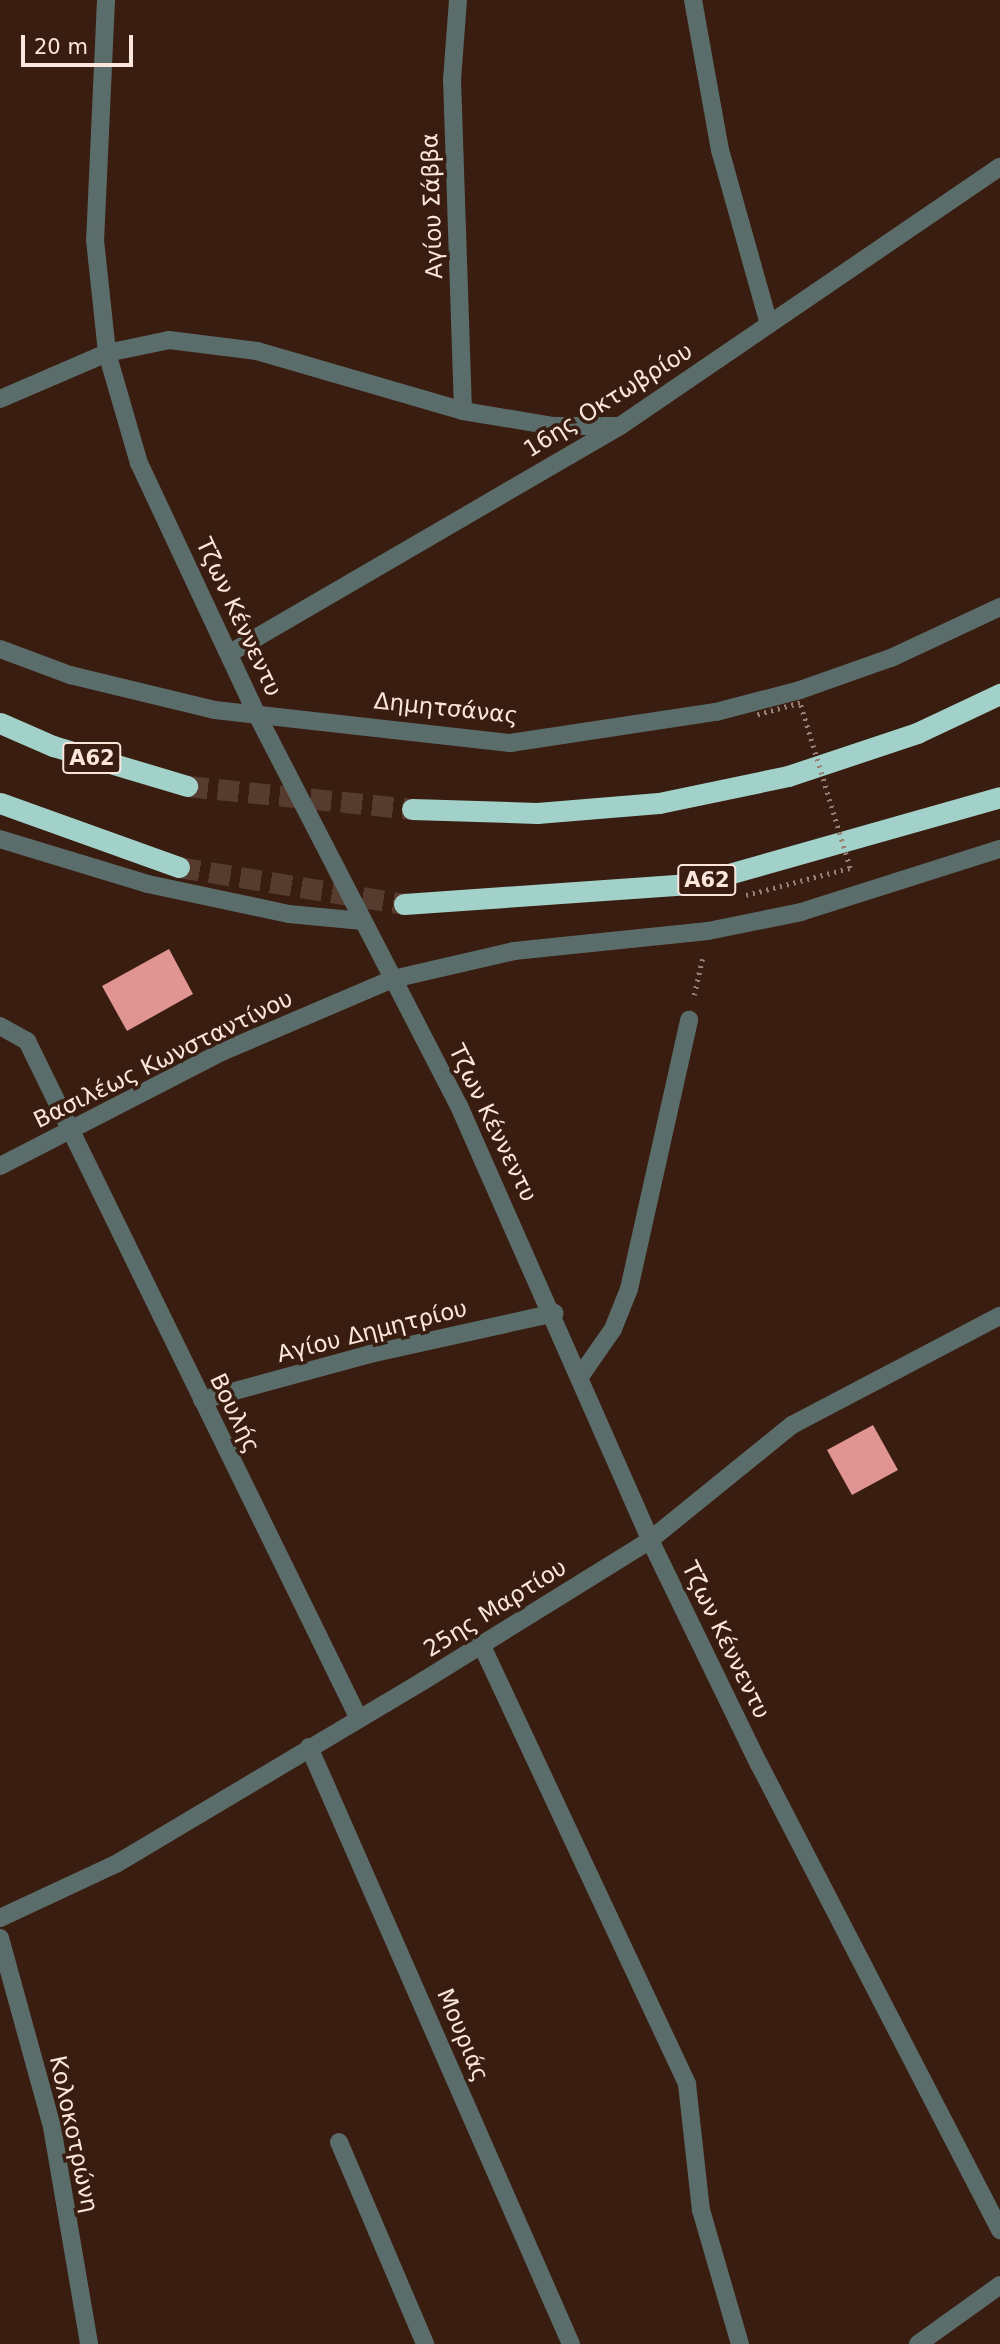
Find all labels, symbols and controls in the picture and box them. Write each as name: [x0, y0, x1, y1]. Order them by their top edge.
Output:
scale bar: [24, 21, 136, 65]
text: 20 m: [34, 35, 88, 59]
street label: Αγίου Σάββα: [416, 133, 448, 279]
street label: 16ης Οκτωβρίου: [518, 337, 698, 463]
street label: Τζων Κέννεντυ: [190, 533, 288, 701]
street label: Δημητσάνας: [373, 687, 519, 729]
road number: Α62: [62, 740, 122, 776]
road number: Α62: [677, 862, 737, 898]
street label: Βασιλέως Κωνσταντίνου: [29, 984, 297, 1134]
street label: Τζων Κέννεντυ: [443, 1040, 543, 1206]
street label: Αγίου Δημητρίου: [274, 1294, 470, 1368]
street label: Βουλής: [204, 1369, 266, 1457]
street label: 25ης Μαρτίου: [418, 1553, 572, 1663]
street label: Τζων Κέννεντυ: [676, 1557, 776, 1723]
street label: Μουριάς: [431, 1984, 495, 2086]
street label: Κολοκοτρώνη: [44, 2053, 104, 2215]

